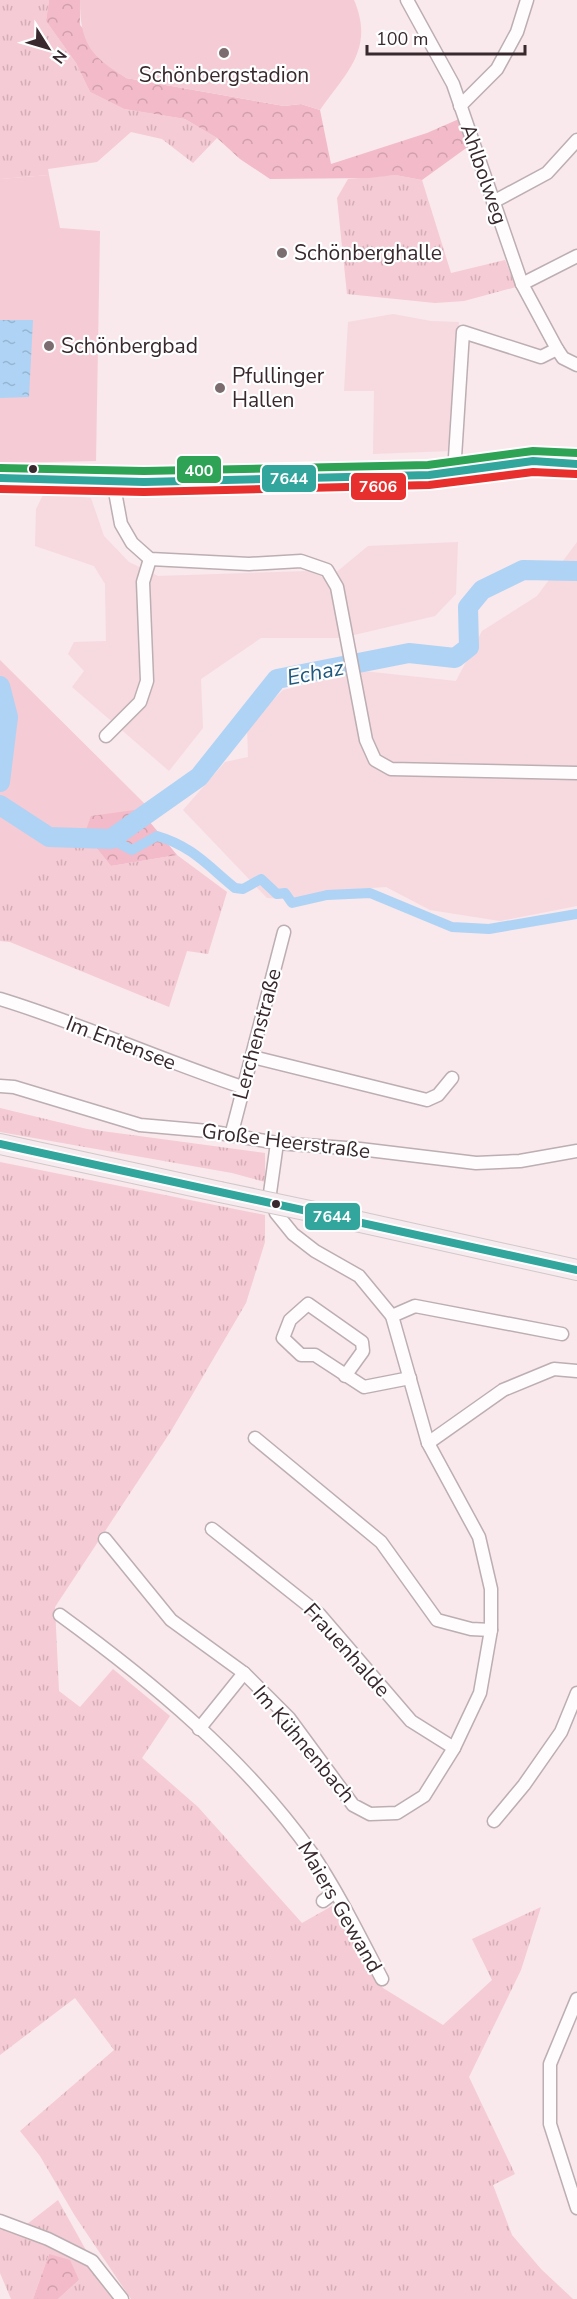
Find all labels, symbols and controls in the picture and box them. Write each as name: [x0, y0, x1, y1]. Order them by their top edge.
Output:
north arrow: [18, 18, 78, 78]
scale bar: [367, 18, 524, 56]
text: 100 m: [376, 27, 428, 51]
text: N: [47, 45, 72, 68]
marker: Schönbergstadion: [217, 46, 231, 60]
place label: Schönbergstadion: [139, 61, 309, 89]
street label: Ahlbolweg: [454, 120, 514, 228]
place label: Schönberghalle: [294, 239, 442, 267]
marker: Schönberghalle: [275, 246, 289, 260]
place label: Schönbergbad: [61, 332, 198, 360]
marker: Schönbergbad: [42, 339, 56, 353]
place label: Pfullinger Hallen: [232, 362, 325, 414]
marker: Pfullinger Hallen: [213, 381, 227, 395]
line badge: 400: [176, 455, 222, 484]
text: 400: [185, 460, 213, 482]
unlabelled marker: [27, 463, 39, 475]
line badge: 7644: [261, 464, 317, 493]
text: 7644: [270, 468, 309, 490]
line badge: 7606: [350, 472, 407, 501]
text: 7606: [359, 476, 397, 498]
water label: Echaz: [284, 653, 347, 693]
street label: Lerchenstraße: [226, 965, 288, 1103]
street label: Im Entensee: [62, 1009, 180, 1077]
street label: Große Heerstraße: [200, 1117, 372, 1165]
unlabelled marker: [270, 1198, 282, 1210]
line badge: 7644: [304, 1202, 361, 1231]
text: 7644: [313, 1206, 352, 1228]
street label: Frauenhalde: [297, 1597, 397, 1703]
street label: Im Kühnenbach: [247, 1679, 361, 1809]
street label: Maiers Gewand: [291, 1836, 389, 1978]

